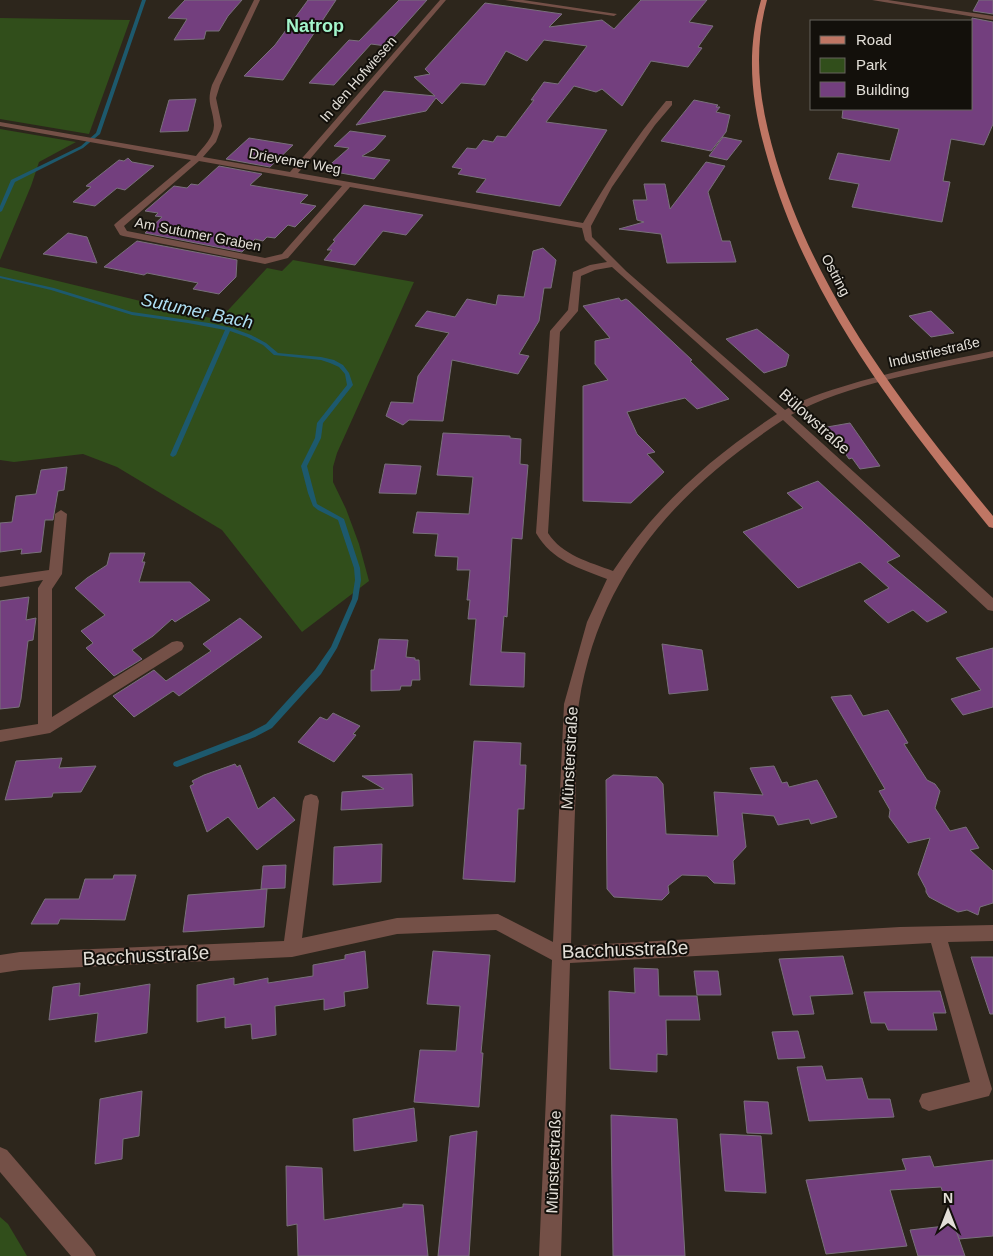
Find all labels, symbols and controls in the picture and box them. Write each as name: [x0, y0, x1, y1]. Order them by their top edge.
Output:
district label: Natrop: [286, 16, 344, 36]
legend: [810, 20, 973, 110]
text: Road: [856, 31, 892, 48]
street label: In den Hofwiesen: [316, 33, 400, 125]
text: Park: [856, 56, 887, 73]
text: Building: [856, 81, 909, 98]
street label: Drievener Weg: [248, 145, 342, 177]
street label: Am Sutumer Graben: [133, 214, 263, 254]
street label: Ostring: [818, 251, 854, 299]
water label: Sutumer Bach: [139, 289, 255, 333]
street label: Industriestraße: [887, 334, 981, 370]
street label: Bülowstraße: [776, 385, 853, 458]
street label: Münsterstraße: [558, 706, 581, 810]
street label: Bacchusstraße: [561, 937, 689, 962]
street label: Bacchusstraße: [82, 942, 210, 969]
street label: Münsterstraße: [543, 1110, 564, 1214]
north arrow: [923, 1186, 973, 1236]
text: N: [943, 1190, 953, 1206]

